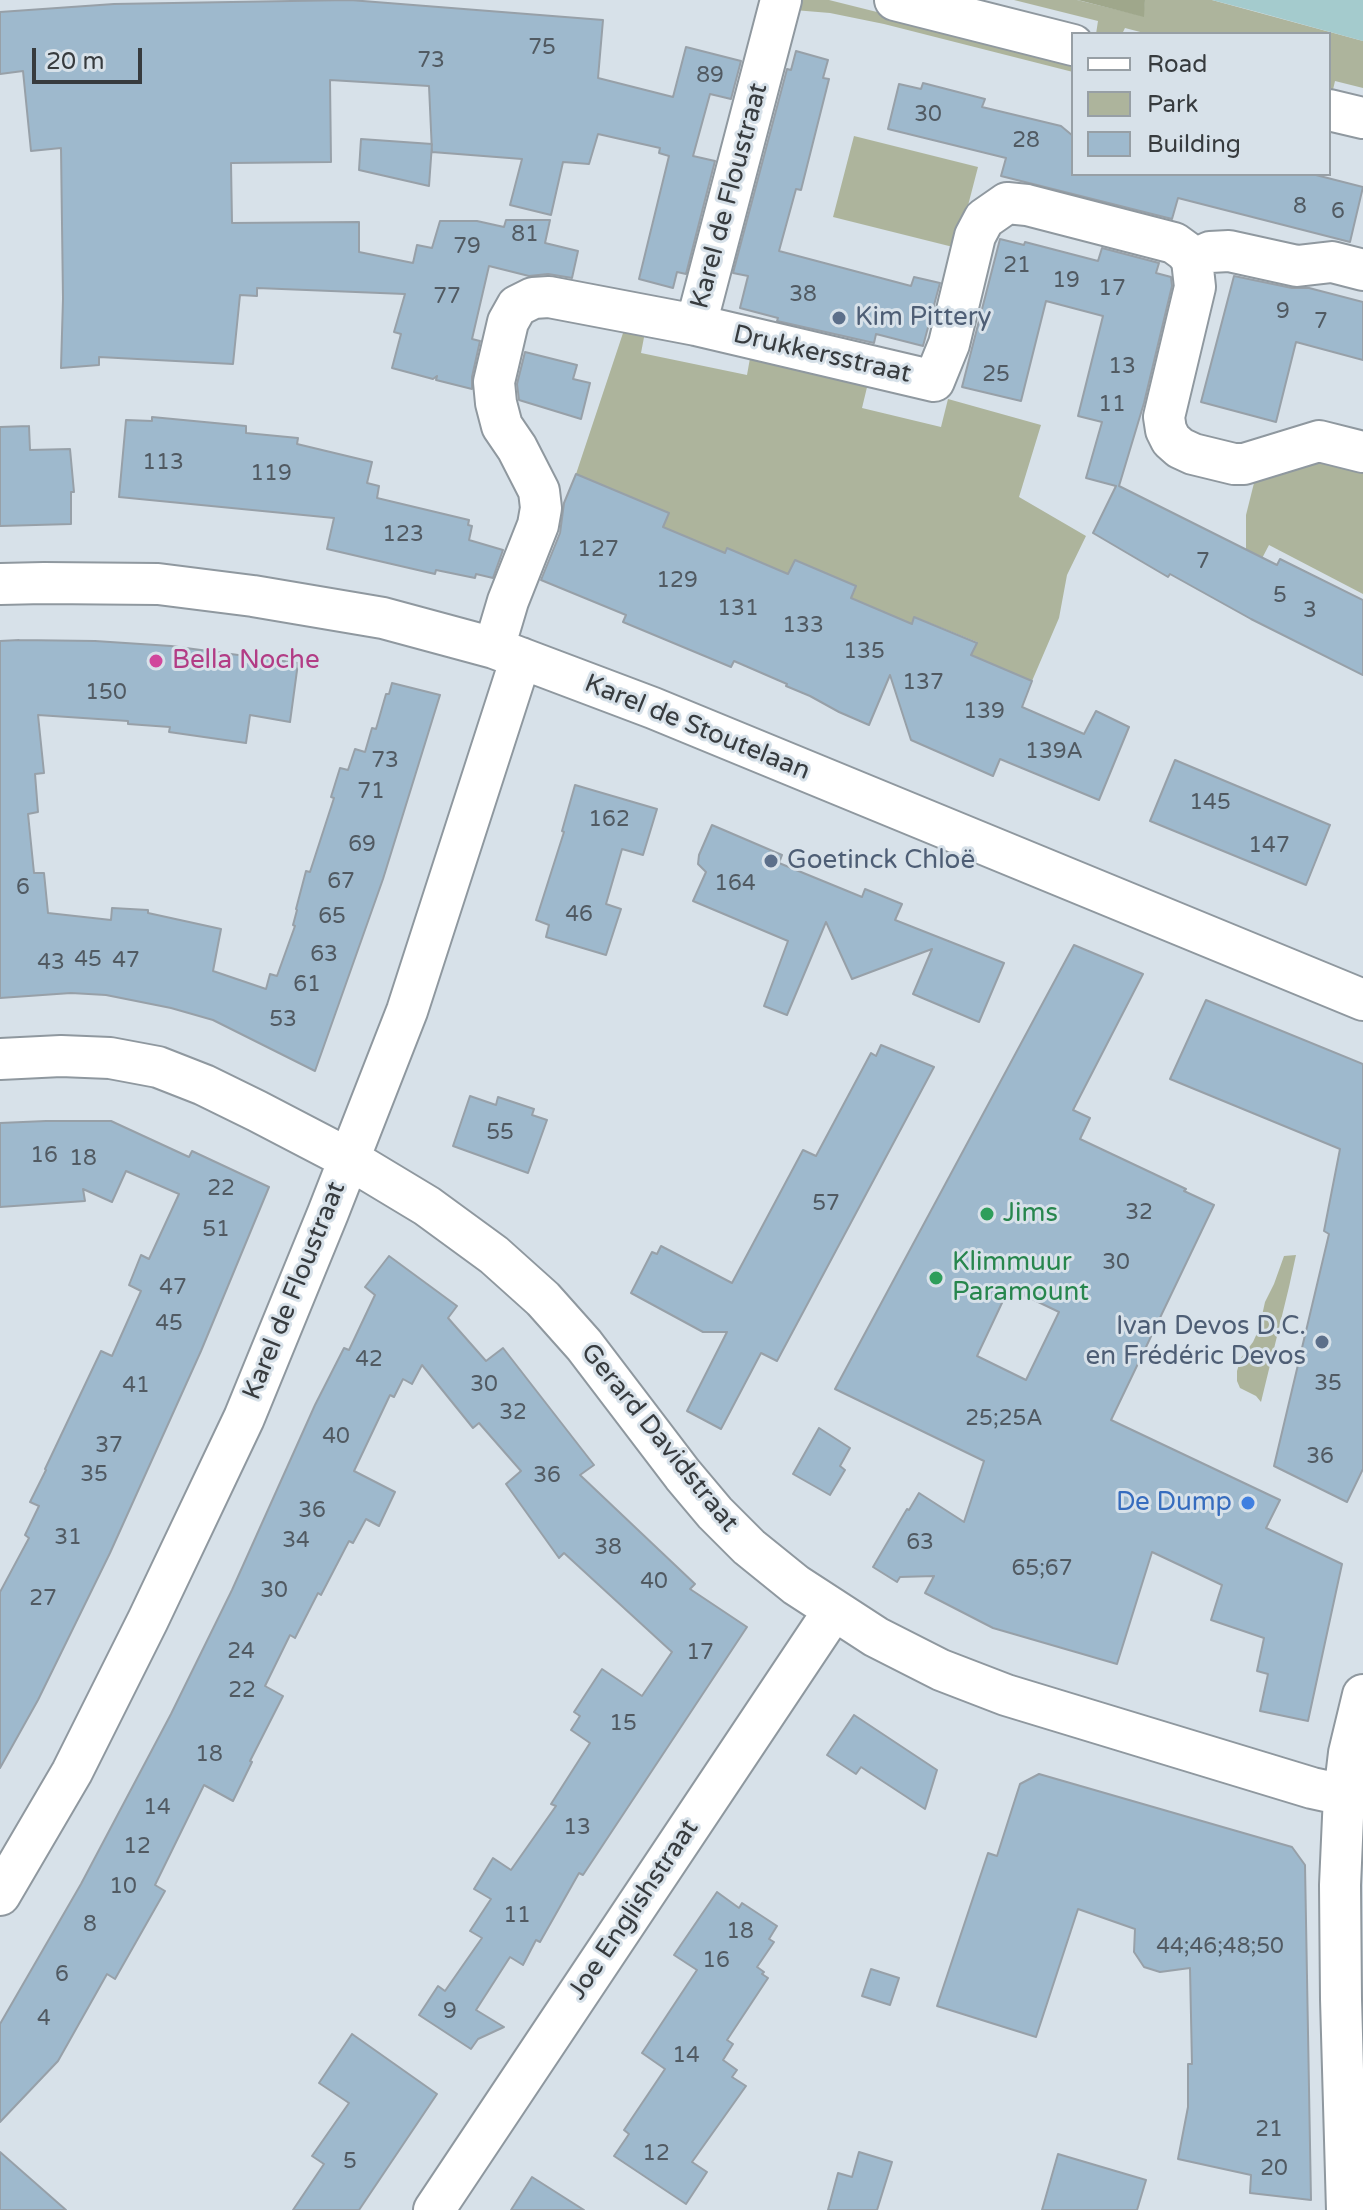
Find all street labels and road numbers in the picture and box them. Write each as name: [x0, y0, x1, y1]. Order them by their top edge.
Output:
street label: Karel de Floustraat: [685, 80, 775, 312]
street label: Drukkersstraat: [730, 319, 914, 391]
street label: Karel de Stoutelaan: [580, 669, 814, 787]
street label: Karel de Floustraat: [237, 1177, 353, 1405]
street label: Gerard Davidstraat: [574, 1338, 744, 1538]
street label: Joe Englishstraat: [562, 1814, 706, 2006]

